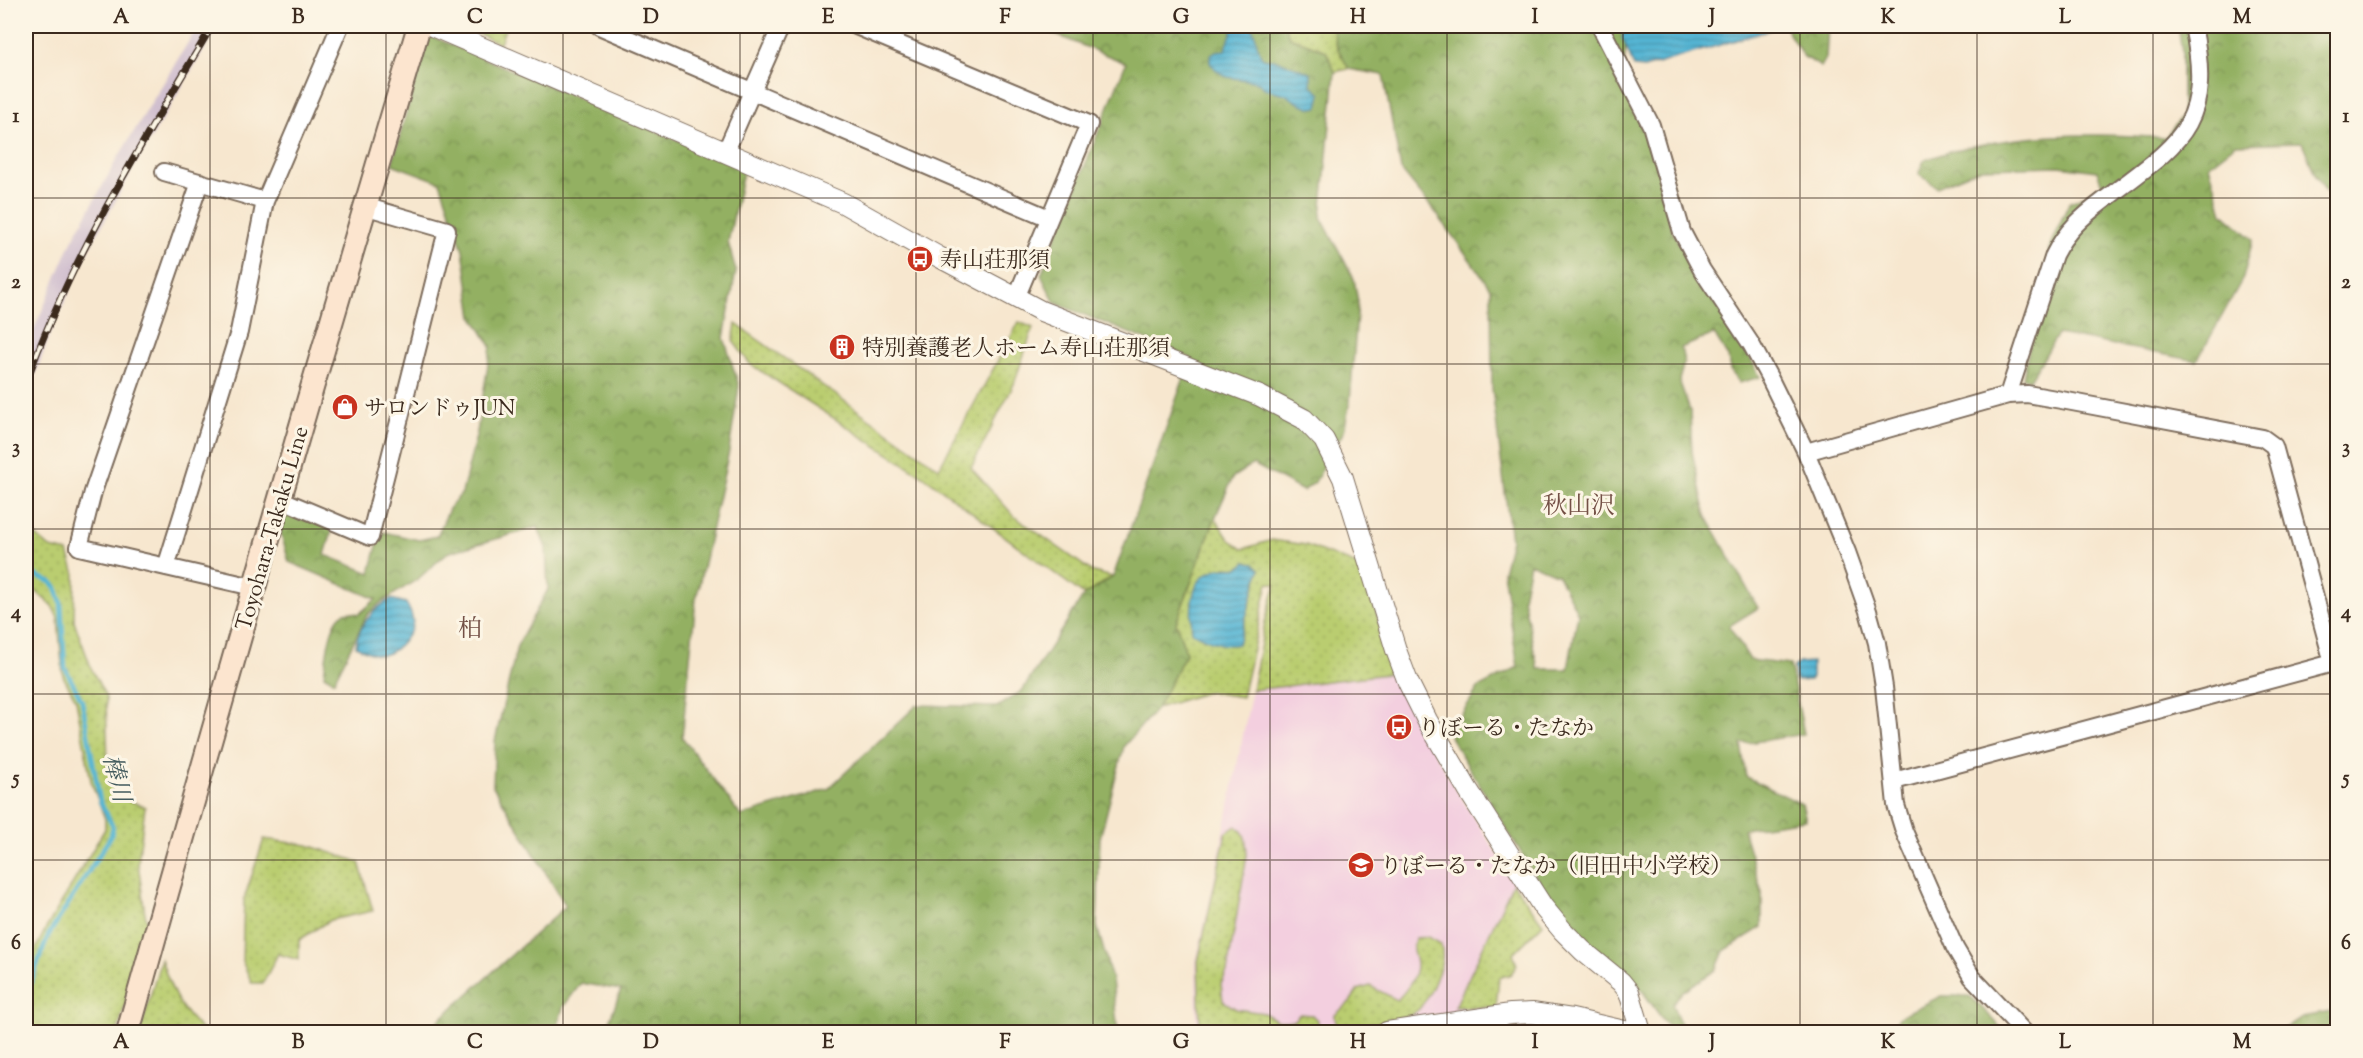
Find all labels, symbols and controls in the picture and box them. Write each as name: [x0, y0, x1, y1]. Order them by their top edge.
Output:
text: A: [113, 4, 130, 33]
text: B: [292, 4, 305, 33]
text: C: [467, 4, 483, 33]
text: D: [643, 4, 659, 33]
text: E: [822, 4, 835, 33]
text: F: [999, 4, 1011, 33]
text: G: [1173, 4, 1190, 33]
text: H: [1350, 4, 1366, 33]
text: I: [1532, 4, 1539, 33]
text: J: [1707, 4, 1715, 33]
text: K: [1881, 4, 1896, 33]
text: L: [2059, 4, 2072, 33]
text: M: [2233, 4, 2252, 33]
text: 1: [13, 103, 20, 132]
text: 1: [2343, 103, 2350, 132]
bus stop icon: 寿山荘那須: [905, 244, 935, 274]
place label: 寿山荘那須: [940, 246, 1050, 278]
text: 2: [11, 269, 21, 298]
text: 2: [2341, 269, 2351, 298]
building icon: 特別養護老人ホーム寿山荘那須: [827, 332, 857, 362]
place label: 特別養護老人ホーム寿山荘那須: [862, 334, 1170, 366]
shop icon: サロンドゥJUN: [330, 392, 360, 422]
place label: サロンドゥJUN: [364, 394, 515, 426]
street label: Toyohara-Takaku Line: [229, 423, 318, 635]
text: 3: [12, 434, 20, 463]
text: 3: [2342, 434, 2350, 463]
district label: 秋山沢: [1543, 490, 1615, 524]
text: 4: [10, 599, 21, 628]
text: 4: [2340, 599, 2351, 628]
district label: 柏: [458, 613, 482, 647]
bus stop icon: りぼーる・たなか: [1384, 712, 1414, 742]
place label: りぼーる・たなか: [1418, 714, 1594, 746]
water label: 棒川: [93, 751, 138, 809]
text: 5: [11, 765, 20, 794]
text: 5: [2341, 765, 2350, 794]
school or university icon: りぼーる・たなか（旧田中小学校）: [1346, 850, 1376, 880]
place label: りぼーる・たなか（旧田中小学校）: [1380, 852, 1732, 884]
text: 6: [11, 930, 21, 959]
text: 6: [2341, 930, 2351, 959]
text: A: [113, 1029, 130, 1058]
text: B: [292, 1029, 305, 1058]
text: C: [467, 1029, 483, 1058]
text: D: [643, 1029, 659, 1058]
text: E: [822, 1029, 835, 1058]
text: F: [999, 1029, 1011, 1058]
text: G: [1173, 1029, 1190, 1058]
text: H: [1350, 1029, 1366, 1058]
text: I: [1532, 1029, 1539, 1058]
text: J: [1707, 1029, 1715, 1058]
text: K: [1881, 1029, 1896, 1058]
text: L: [2059, 1029, 2072, 1058]
text: M: [2233, 1029, 2252, 1058]

